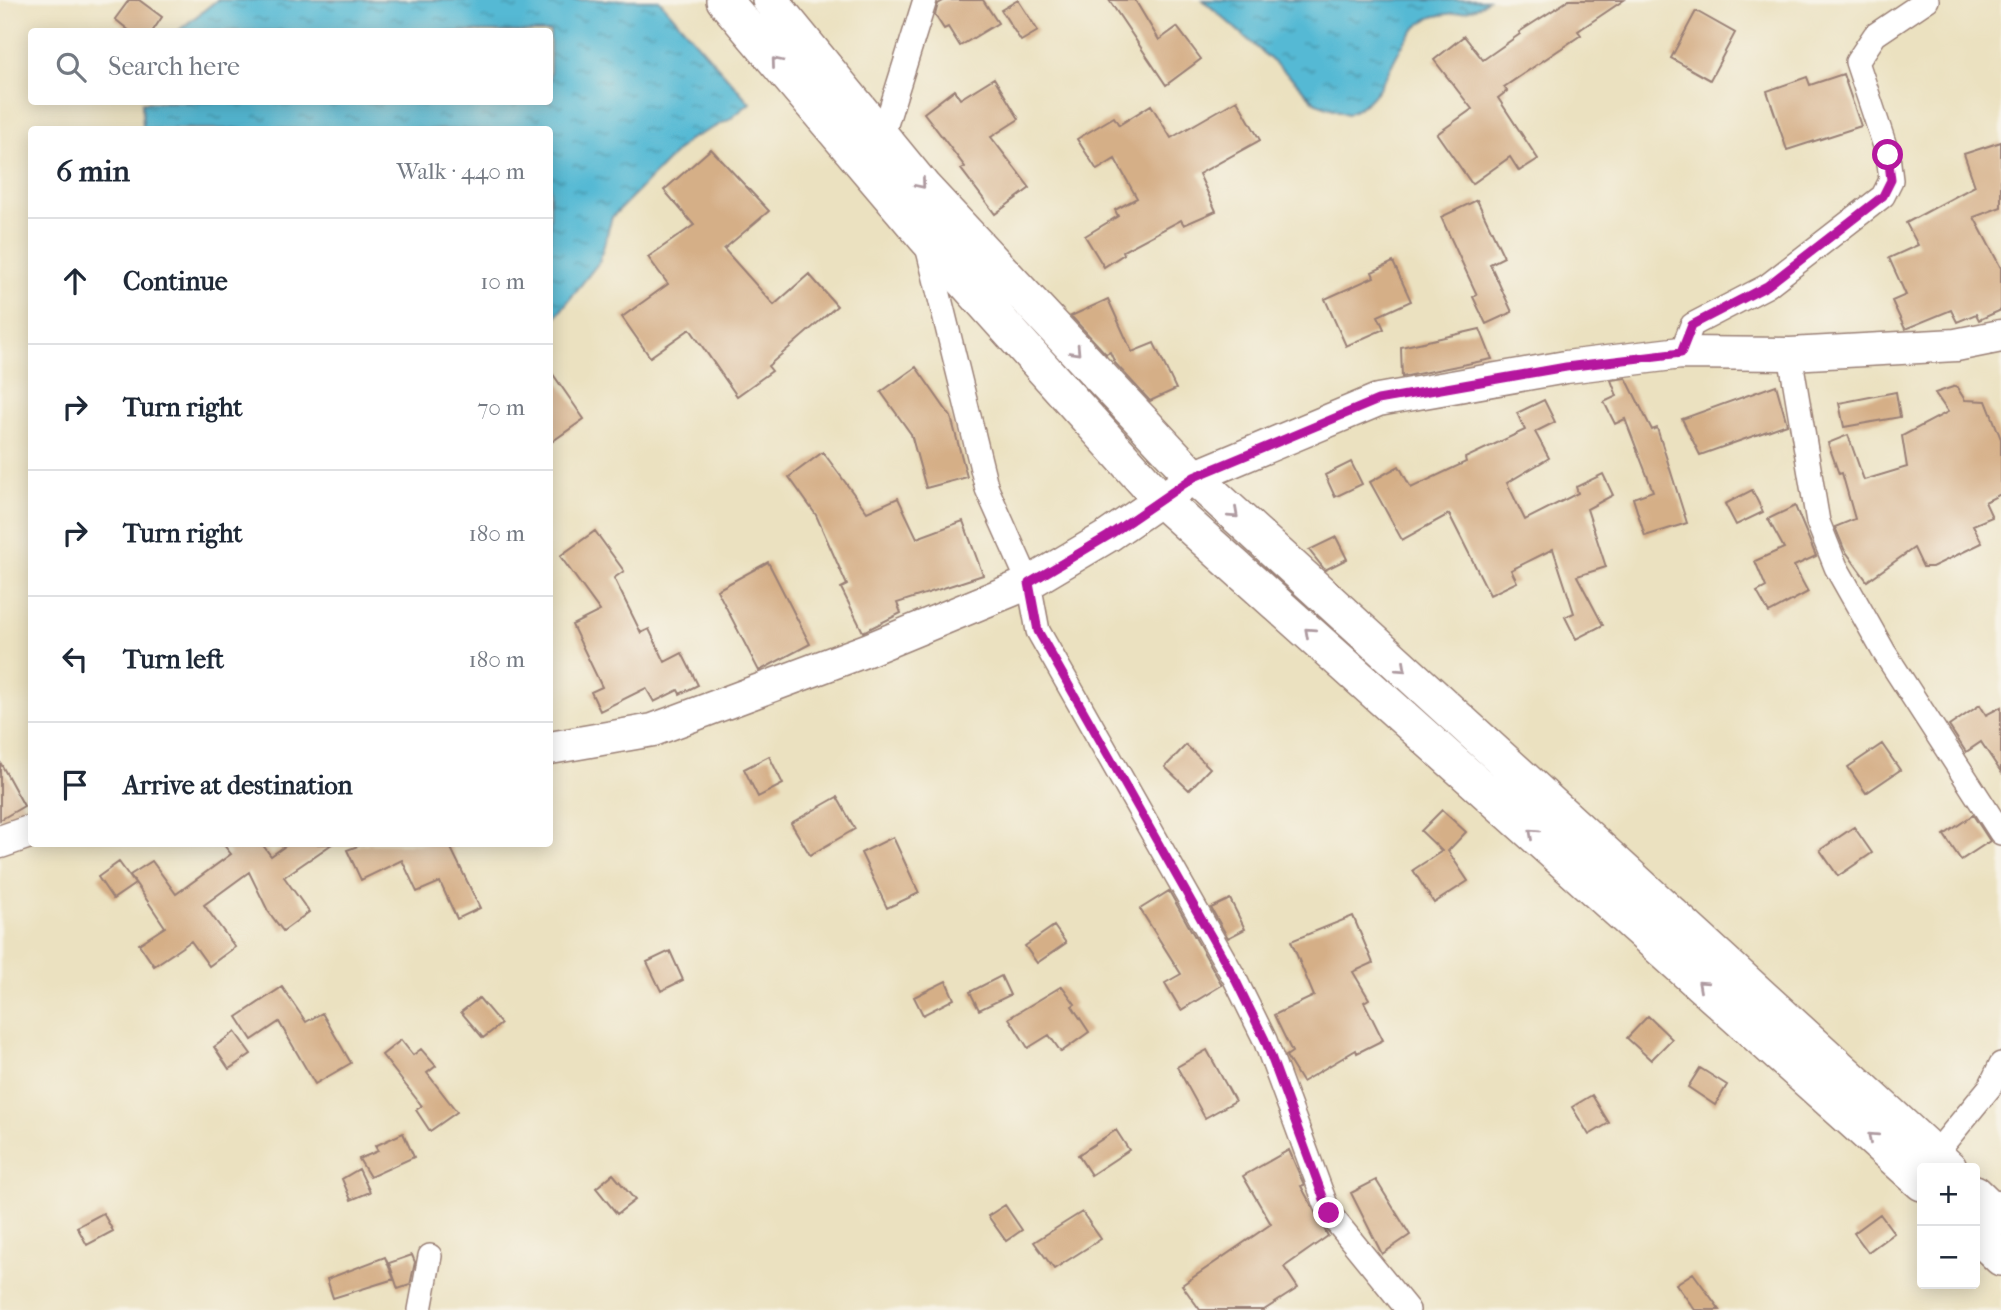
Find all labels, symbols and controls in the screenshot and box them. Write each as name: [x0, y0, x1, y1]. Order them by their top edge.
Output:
search box: [28, 28, 553, 105]
icon: search: [52, 48, 90, 86]
text: Search here: [108, 51, 240, 82]
one-way arrow: [772, 57, 784, 70]
route start: [1872, 139, 1903, 170]
text: 6 min: [56, 154, 130, 189]
text: Walk · 440 m: [397, 158, 525, 185]
one-way arrow: [913, 177, 926, 189]
icon: ahead: [56, 262, 94, 300]
text: Continue: [123, 266, 228, 297]
text: 10 m: [480, 268, 525, 295]
one-way arrow: [1068, 343, 1080, 356]
icon: right: [56, 388, 94, 426]
text: Turn right: [123, 392, 243, 423]
text: 70 m: [477, 394, 525, 421]
one-way arrow: [1226, 506, 1239, 519]
icon: right: [56, 514, 94, 552]
text: Turn right: [123, 518, 243, 549]
text: 180 m: [468, 520, 525, 547]
one-way arrow: [1304, 628, 1317, 641]
icon: left: [56, 640, 94, 678]
text: Turn left: [123, 644, 224, 675]
text: 180 m: [468, 646, 525, 673]
one-way arrow: [1394, 660, 1407, 672]
icon: arrive: [56, 766, 94, 804]
text: Arrive at destination: [123, 770, 353, 801]
one-way arrow: [1528, 829, 1541, 842]
one-way arrow: [1697, 981, 1710, 994]
one-way arrow: [1867, 1133, 1880, 1145]
map controls: [1917, 1163, 1980, 1289]
button: +: [1917, 1163, 1980, 1226]
route end: [1313, 1197, 1344, 1228]
button: −: [1917, 1226, 1980, 1289]

